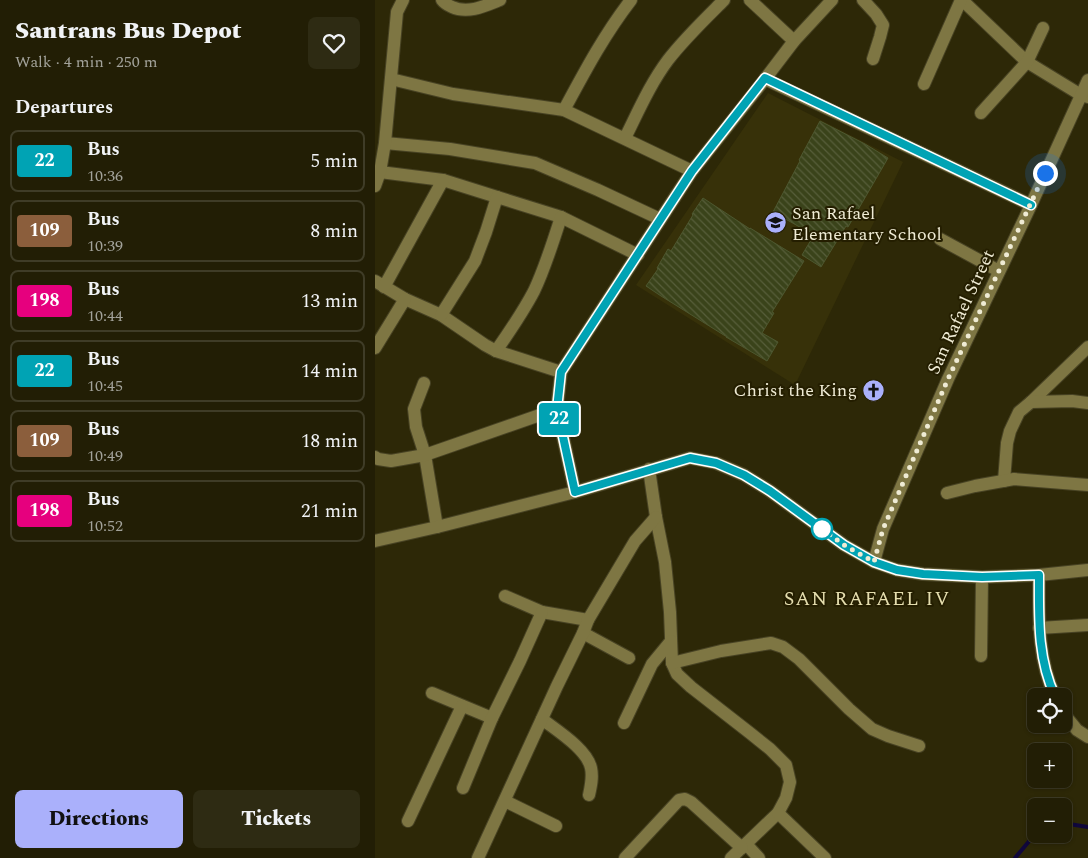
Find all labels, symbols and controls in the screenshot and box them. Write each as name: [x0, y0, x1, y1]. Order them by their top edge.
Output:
text: Santrans Bus Depot: [15, 13, 242, 49]
button: heart: [308, 17, 360, 69]
text: Walk · 4 min · 250 m: [15, 50, 158, 74]
text: Departures: [15, 93, 113, 122]
text: Bus: [87, 135, 120, 164]
text: 22: [34, 147, 55, 174]
text: 5 min: [310, 147, 358, 176]
your location: [1033, 161, 1058, 186]
text: 10:36: [87, 164, 123, 188]
place label: San Rafael Elementary School: [792, 200, 942, 248]
text: Bus: [87, 205, 120, 234]
school or university icon: San Rafael Elementary School: [764, 211, 788, 235]
text: 109: [29, 217, 60, 244]
text: 8 min: [310, 217, 358, 246]
text: 10:39: [87, 234, 123, 258]
street label: San Rafael Street: [920, 245, 1002, 379]
text: Bus: [87, 275, 120, 304]
text: 198: [29, 287, 60, 314]
text: 13 min: [301, 287, 358, 316]
text: 10:44: [87, 304, 123, 328]
text: Bus: [87, 345, 120, 374]
text: 22: [34, 357, 55, 384]
text: 14 min: [301, 357, 358, 386]
text: 10:45: [87, 374, 123, 398]
place label: Christ the King: [734, 377, 857, 404]
church icon: Christ the King: [861, 378, 885, 402]
line badge: 22: [537, 403, 581, 435]
text: 22: [549, 405, 569, 432]
text: Bus: [87, 415, 120, 444]
text: 109: [29, 427, 60, 454]
text: 18 min: [301, 427, 358, 456]
text: 10:49: [87, 444, 123, 468]
text: Bus: [87, 485, 120, 514]
text: 198: [29, 497, 60, 524]
text: 21 min: [301, 497, 358, 526]
text: 10:52: [87, 514, 123, 538]
unlabelled marker: [811, 518, 833, 540]
district label: SAN RAFAEL IV: [784, 584, 950, 614]
map controls: [1027, 688, 1072, 843]
button: locate: [1027, 688, 1072, 733]
button: +: [1027, 743, 1072, 788]
button: Directions: [15, 790, 183, 848]
button: Tickets: [193, 790, 360, 848]
button: −: [1027, 798, 1072, 843]

